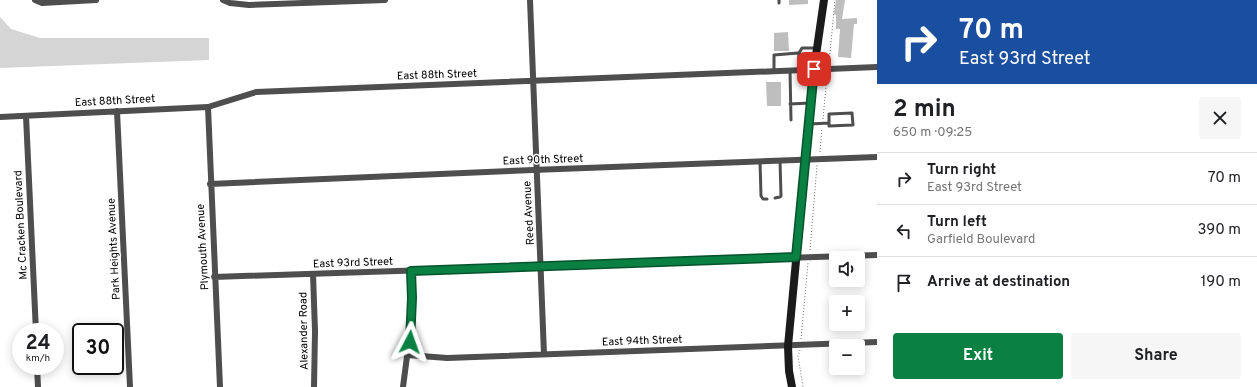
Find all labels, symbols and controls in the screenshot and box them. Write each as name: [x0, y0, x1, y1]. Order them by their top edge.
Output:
text: 70 m: [959, 13, 1024, 49]
icon: right: [893, 16, 945, 68]
text: East 93rd Street: [959, 48, 1091, 71]
pin: [797, 52, 831, 86]
icon: arrive: [803, 58, 825, 80]
street label: East 88th Street: [397, 67, 477, 83]
street label: East 88th Street: [75, 92, 155, 110]
text: 2 min: [893, 95, 956, 125]
button: close: [1199, 97, 1241, 139]
text: 650 m · 09:25: [893, 125, 972, 141]
street label: East 90th Street: [502, 152, 584, 168]
text: Turn right: [927, 161, 996, 180]
icon: right: [893, 168, 915, 190]
text: 70 m: [1208, 169, 1241, 188]
street label: Mc Cracken Boulevard: [11, 170, 31, 280]
street label: Reed Avenue: [520, 180, 538, 246]
text: East 93rd Street: [927, 180, 1022, 196]
street label: Park Heights Avenue: [104, 198, 124, 300]
street label: Plymouth Avenue: [194, 203, 212, 291]
text: Turn left: [927, 213, 987, 232]
icon: left: [893, 220, 915, 242]
text: 390 m: [1198, 221, 1241, 240]
text: Garfield Boulevard: [927, 232, 1035, 248]
map controls: [829, 251, 865, 375]
button: sound: [829, 251, 865, 287]
street label: East 93rd Street: [313, 255, 393, 271]
icon: arrive: [893, 272, 915, 294]
text: Arrive at destination: [927, 273, 1070, 292]
text: 190 m: [1201, 273, 1241, 292]
street label: Alexander Road: [296, 292, 312, 370]
button: +: [829, 295, 865, 331]
position arrow: [389, 321, 431, 363]
speed limit sign: 30: [72, 323, 124, 375]
text: 24: [25, 331, 51, 357]
street label: East 94th Street: [602, 333, 682, 349]
button: Exit: [893, 333, 1063, 379]
button: Share: [1071, 333, 1241, 379]
button: −: [829, 339, 865, 375]
text: km/h: [26, 352, 50, 365]

